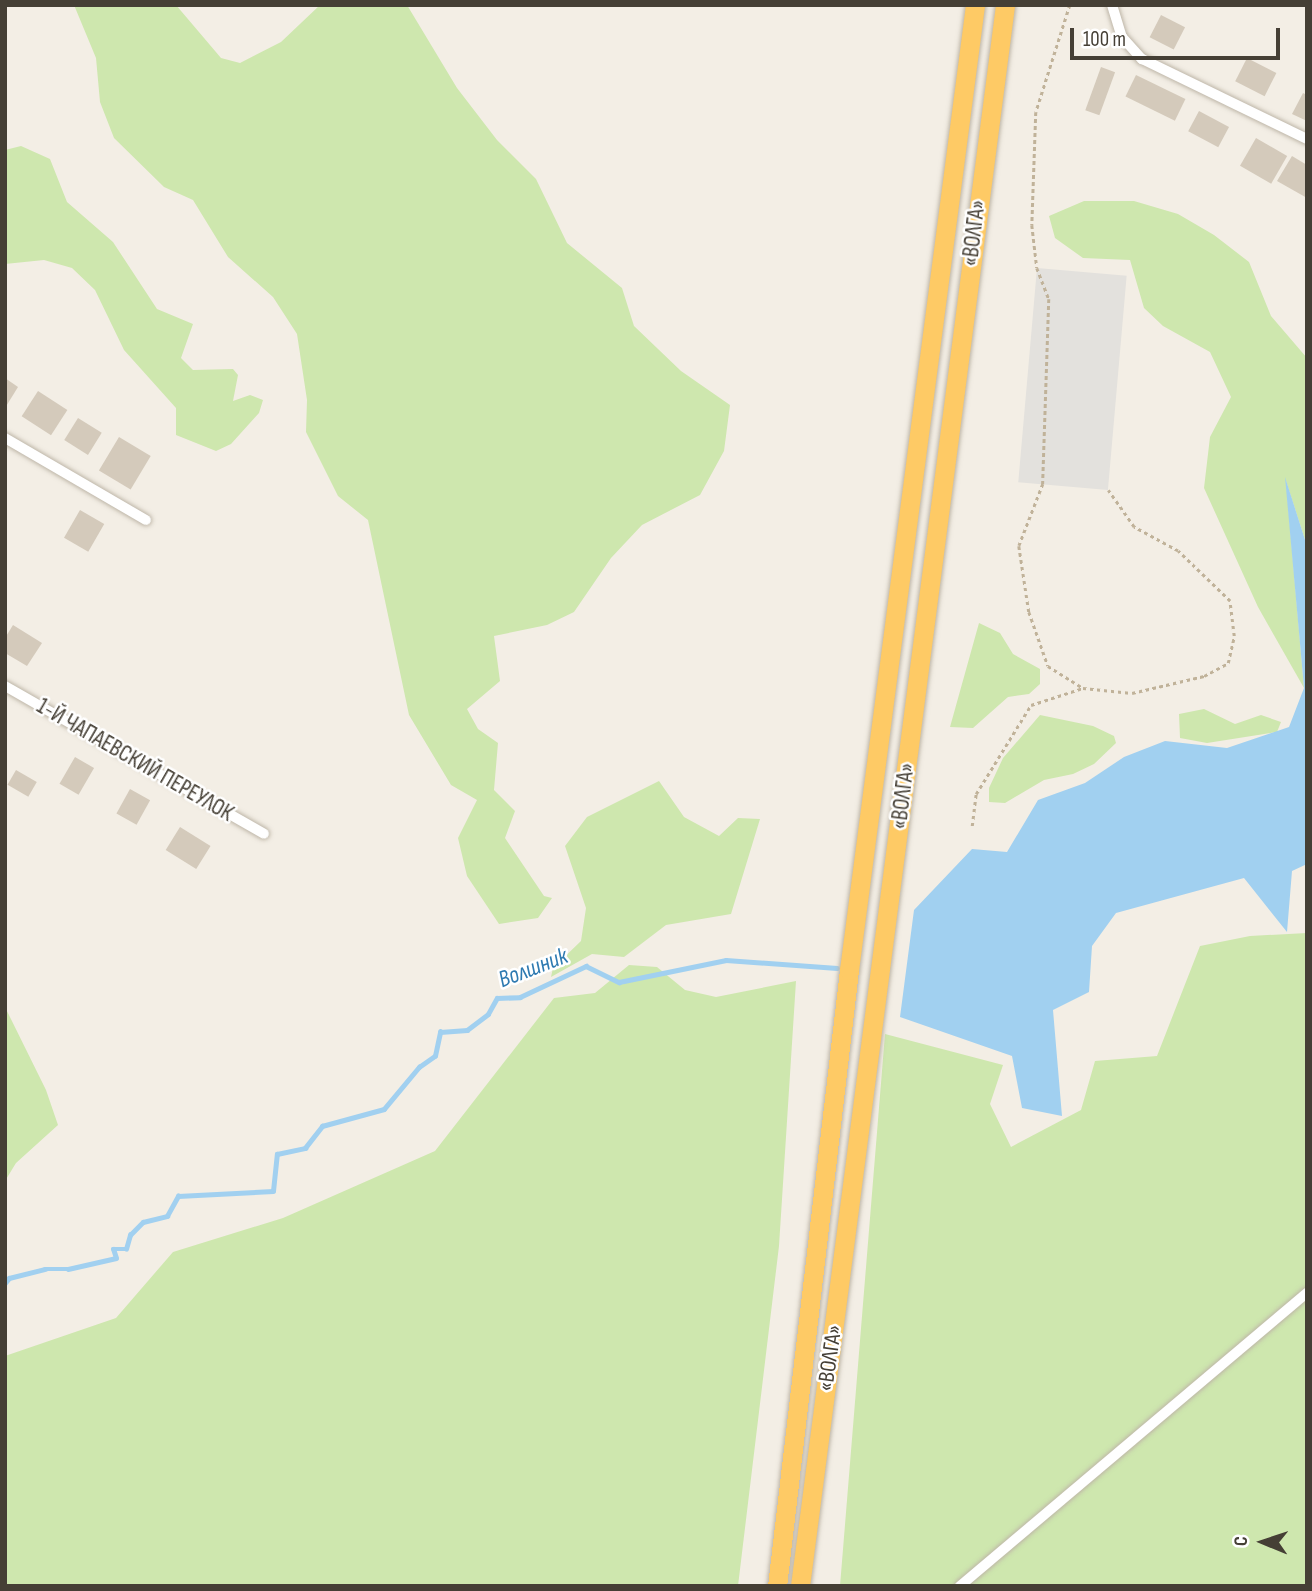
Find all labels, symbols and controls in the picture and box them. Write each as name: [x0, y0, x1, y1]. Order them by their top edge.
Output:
scale bar: [1074, 14, 1284, 58]
text: 100 m: [1083, 27, 1126, 52]
street label: «ВОЛГА»: [956, 198, 992, 268]
street label: 1-Й ЧАПАЕВСКИЙ ПЕРЕУЛОК: [32, 692, 238, 828]
street label: «ВОЛГА»: [885, 761, 921, 831]
water label: Волшник: [494, 942, 572, 994]
street label: «ВОЛГА»: [812, 1323, 848, 1393]
north arrow: [1228, 1507, 1298, 1577]
text: С: [1230, 1536, 1253, 1547]

